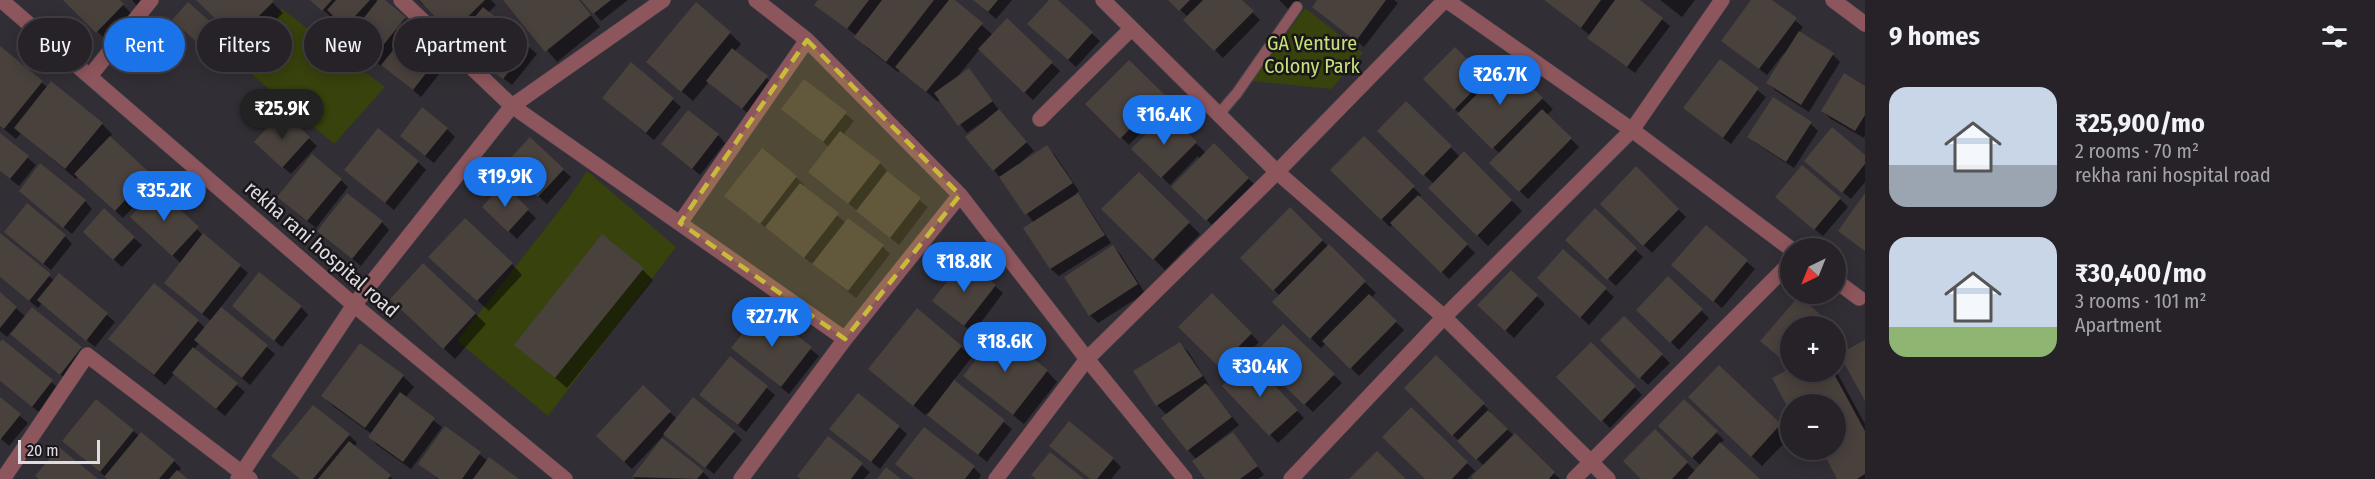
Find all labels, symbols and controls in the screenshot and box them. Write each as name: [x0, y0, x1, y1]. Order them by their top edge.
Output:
chip: Buy: [18, 18, 92, 72]
chip: Rent: [104, 18, 185, 72]
chip: Filters: [197, 18, 292, 72]
chip: New: [304, 18, 382, 72]
chip: Apartment: [394, 18, 527, 72]
icon: filters: [2318, 20, 2351, 53]
text: 9 homes: [1889, 21, 1980, 52]
park label: GA Venture Colony Park: [1264, 31, 1360, 78]
pin: ₹26.7K: [1451, 55, 1549, 106]
text: ₹26.7K: [1473, 62, 1527, 86]
pin: ₹25.9K: [233, 89, 331, 140]
pin: ₹16.4K: [1115, 95, 1213, 146]
text: ₹25.9K: [255, 96, 309, 120]
text: ₹16.4K: [1137, 102, 1191, 126]
text: ₹25,900/mo: [2075, 108, 2205, 139]
icon: home: [1937, 111, 2009, 183]
text: 2 rooms · 70 m²: [2075, 139, 2199, 163]
pin: ₹19.9K: [456, 157, 554, 208]
text: rekha rani hospital road: [2075, 163, 2271, 187]
text: ₹19.9K: [478, 164, 532, 188]
pin: ₹35.2K: [115, 171, 213, 222]
street label: rekha rani hospital road: [240, 176, 404, 322]
text: ₹35.2K: [137, 178, 191, 202]
north arrow: [1780, 238, 1846, 304]
map controls: [1780, 238, 1846, 460]
pin: ₹18.8K: [915, 242, 1013, 293]
text: ₹18.8K: [936, 249, 992, 273]
text: ₹30,400/mo: [2075, 258, 2206, 289]
icon: home: [1937, 261, 2009, 333]
text: 3 rooms · 101 m²: [2075, 289, 2206, 313]
pin: ₹27.7K: [723, 297, 821, 348]
text: ₹27.7K: [746, 304, 798, 328]
text: Apartment: [2075, 313, 2162, 337]
button: +: [1780, 316, 1846, 382]
pin: ₹18.6K: [956, 322, 1054, 373]
text: ₹18.6K: [977, 329, 1033, 353]
pin: ₹30.4K: [1211, 347, 1309, 398]
text: ₹30.4K: [1232, 354, 1288, 378]
button: −: [1780, 394, 1846, 460]
scale bar: [18, 437, 100, 464]
text: 20 m: [27, 441, 58, 460]

